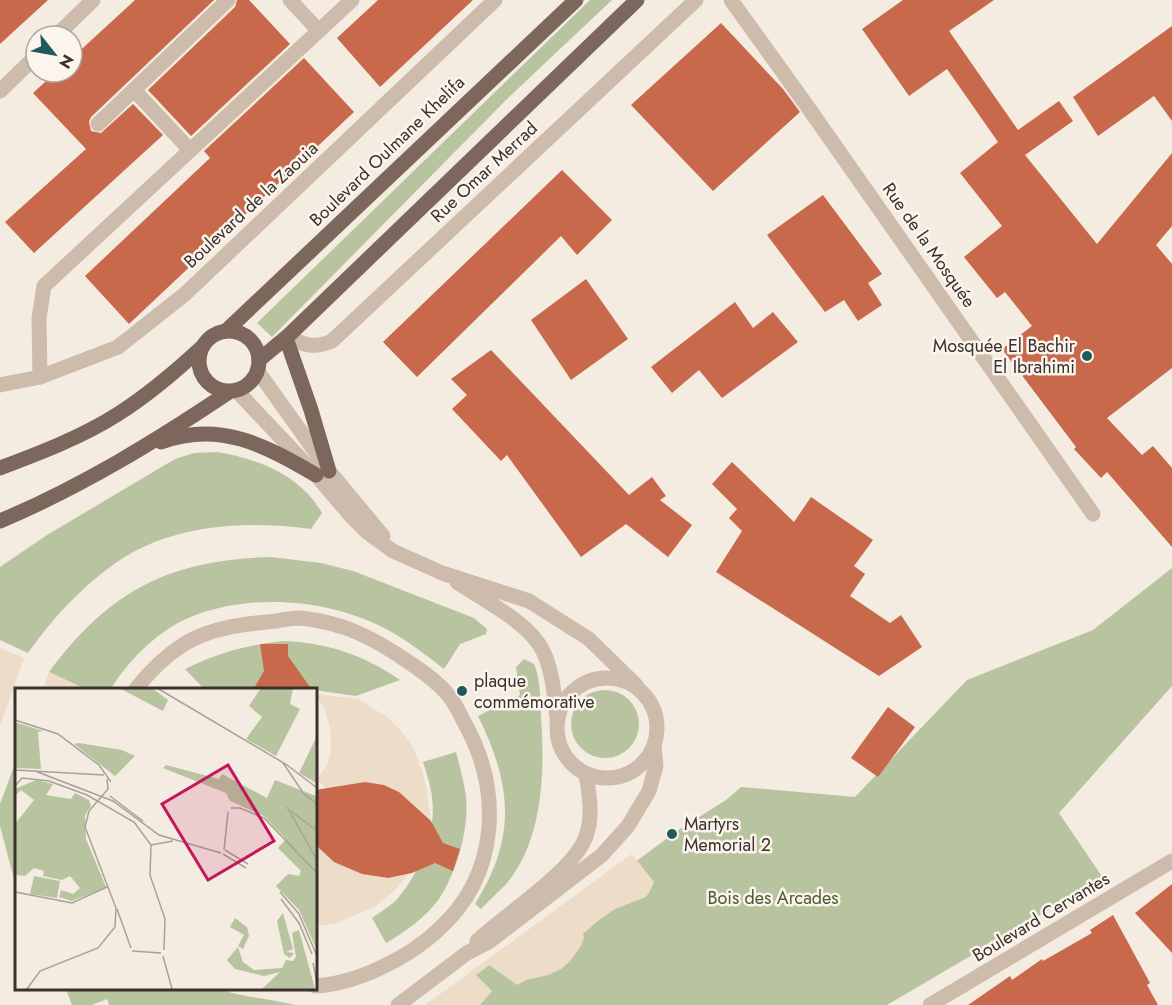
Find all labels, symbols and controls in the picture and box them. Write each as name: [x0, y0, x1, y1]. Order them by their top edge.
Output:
north arrow: [24, 24, 84, 84]
text: N: [53, 50, 80, 73]
street label: Boulevard Oulmane Khelifa: [304, 70, 470, 232]
street label: Rue Omar Merrad: [425, 115, 543, 229]
street label: Boulevard de la Zaouia: [178, 136, 324, 274]
street label: Rue de la Mosquée: [876, 177, 982, 313]
place label: Mosquée El Bachir El Ibrahimi: [933, 333, 1076, 380]
marker: Mosquée El Bachir El Ibrahimi: [1080, 349, 1094, 363]
place label: plaque commémorative: [474, 668, 594, 715]
marker: plaque commémorative: [455, 684, 469, 698]
inset map: [15, 688, 316, 990]
place label: Martyrs Memorial 2: [684, 811, 771, 858]
marker: Martyrs Memorial 2: [665, 827, 679, 841]
street label: Boulevard Cervantes: [967, 866, 1115, 968]
park label: Bois des Arcades: [707, 885, 839, 911]

